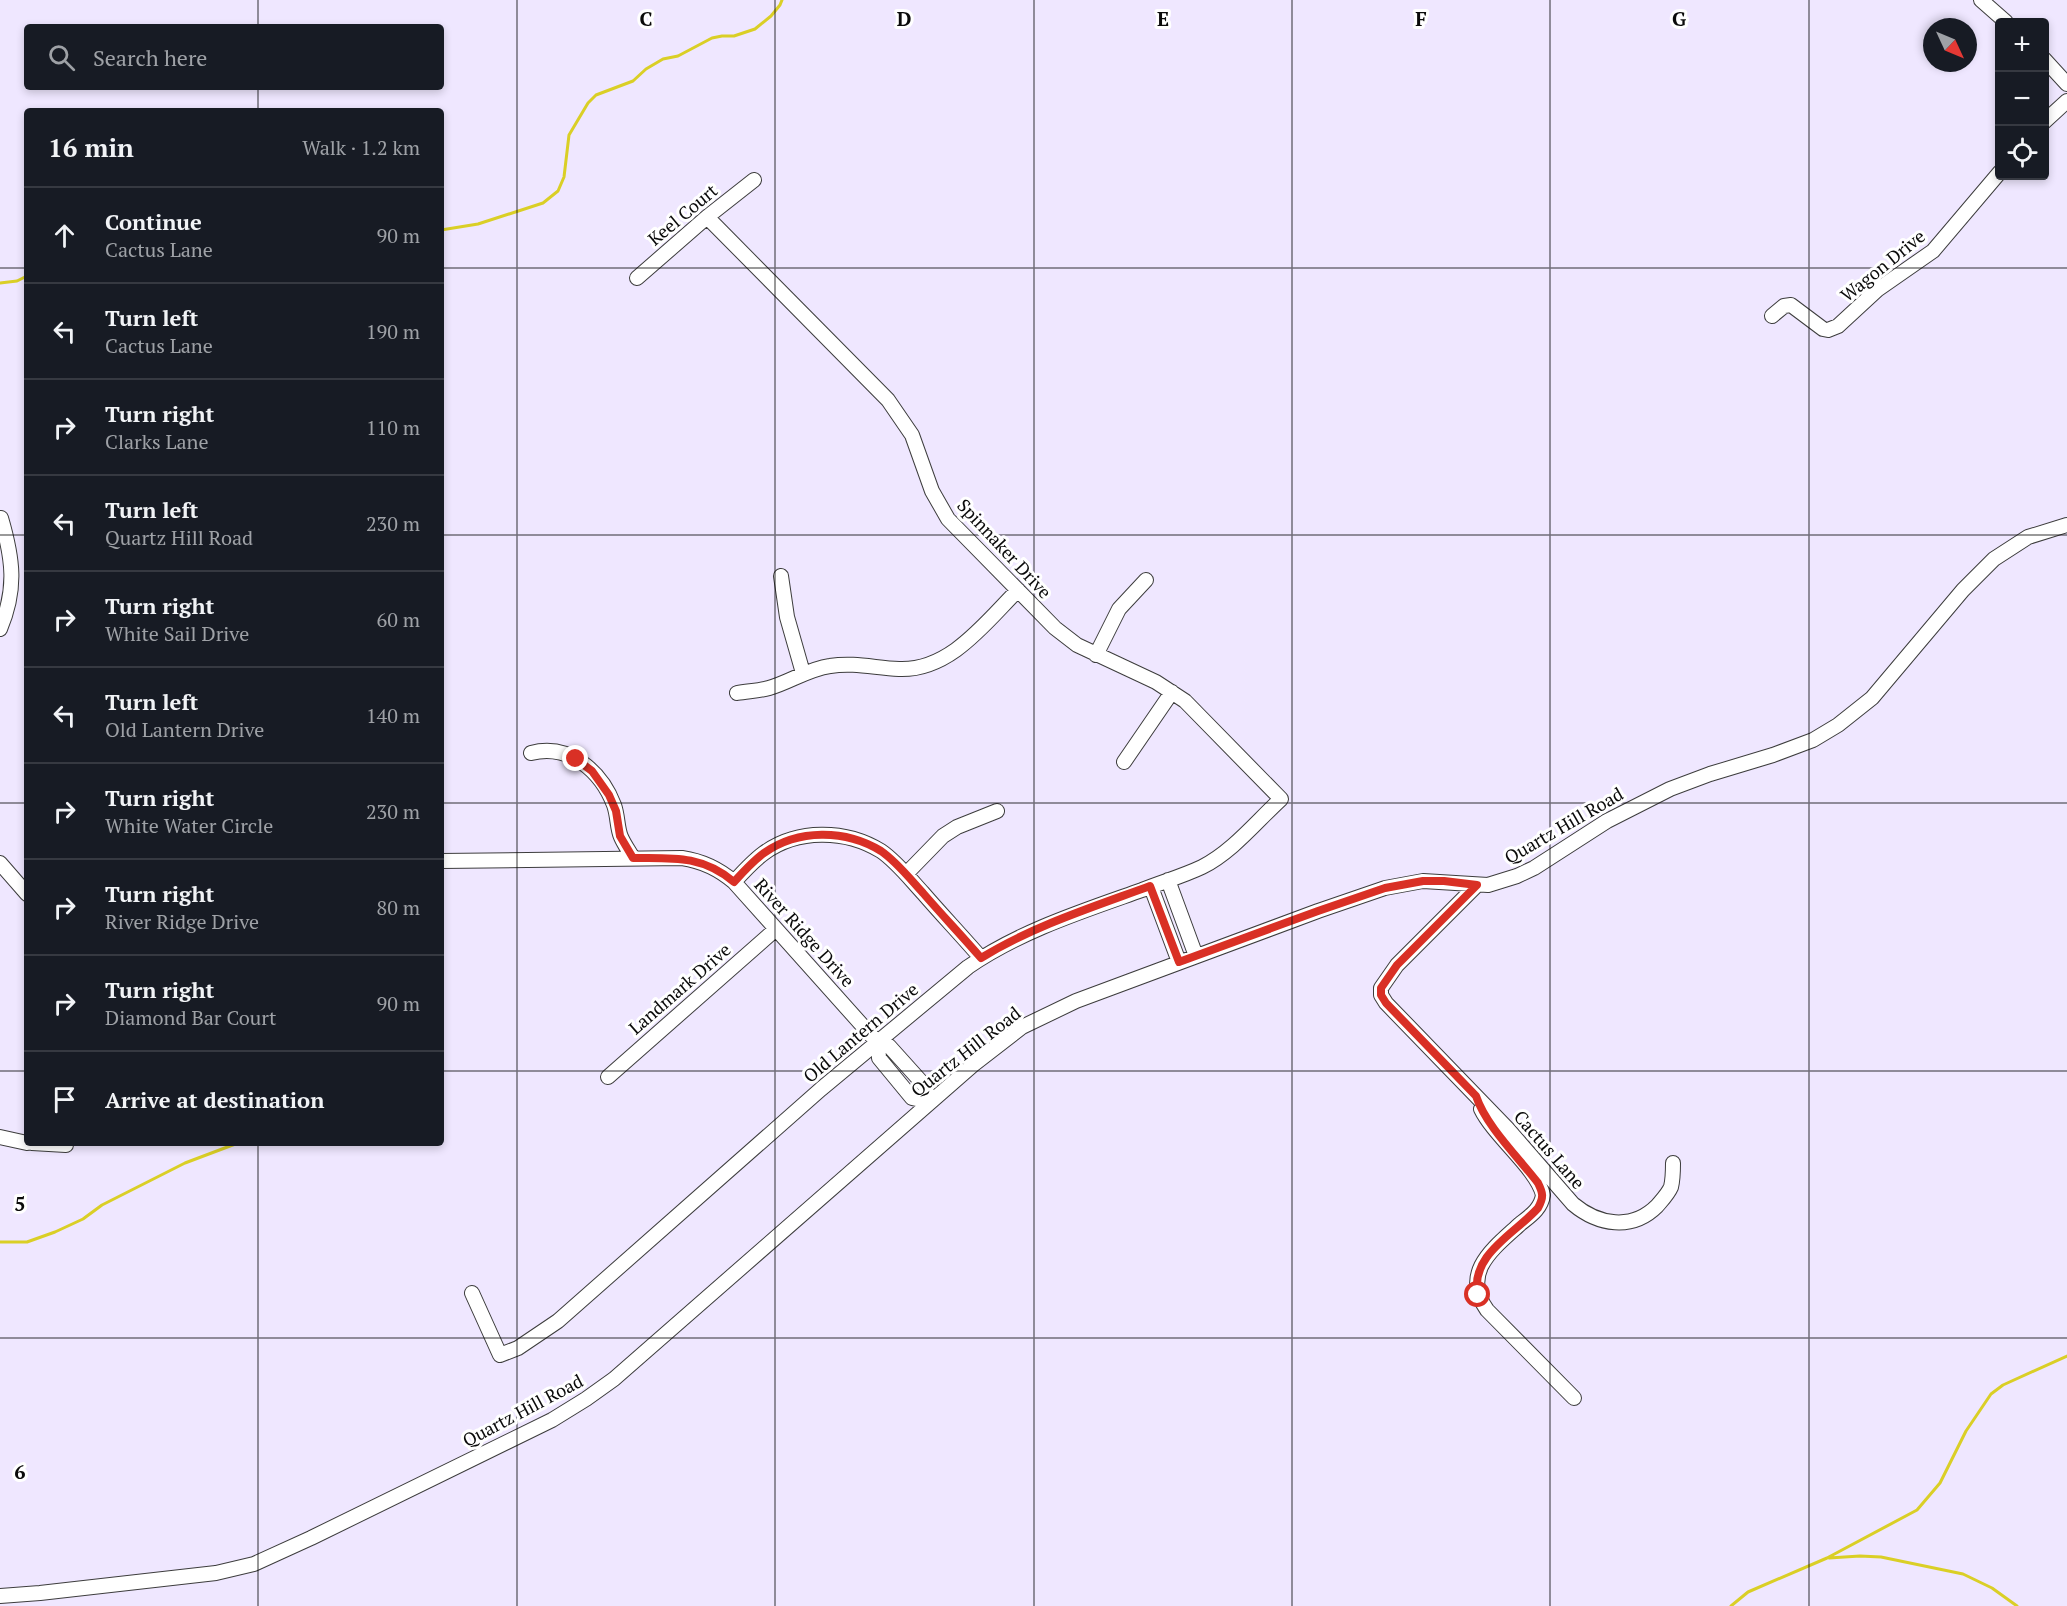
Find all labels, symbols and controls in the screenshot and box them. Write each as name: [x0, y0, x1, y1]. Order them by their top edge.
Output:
text: C: [639, 5, 653, 32]
text: D: [897, 5, 911, 32]
text: E: [1157, 5, 1169, 32]
text: F: [1415, 5, 1427, 32]
text: G: [1672, 5, 1686, 32]
north arrow: [1923, 18, 1977, 72]
map controls: [1995, 18, 2049, 180]
button: +: [1995, 18, 2049, 72]
search box: [24, 24, 444, 90]
icon: search: [45, 41, 78, 74]
text: Search here: [93, 43, 207, 72]
button: −: [1995, 72, 2049, 126]
button: locate: [1995, 126, 2049, 180]
text: 16 min: [48, 130, 134, 164]
text: Walk · 1.2 km: [302, 134, 420, 161]
street label: Keel Court: [643, 178, 722, 250]
text: Continue: [105, 207, 202, 236]
icon: ahead: [48, 219, 81, 252]
text: 90 m: [377, 222, 420, 249]
street label: Wagon Drive: [1835, 224, 1930, 307]
text: Cactus Lane: [105, 236, 213, 263]
text: Turn left: [105, 303, 198, 332]
icon: left: [48, 315, 81, 348]
text: 190 m: [366, 318, 420, 345]
text: Cactus Lane: [105, 332, 213, 359]
text: Turn right: [105, 399, 214, 428]
icon: right: [48, 411, 81, 444]
text: 110 m: [366, 414, 420, 441]
text: Clarks Lane: [105, 428, 209, 455]
street label: Spinnaker Drive: [952, 493, 1057, 603]
text: Turn left: [105, 495, 198, 524]
icon: left: [48, 507, 81, 540]
text: 230 m: [366, 510, 420, 537]
text: Quartz Hill Road: [105, 524, 253, 551]
text: Turn right: [105, 591, 214, 620]
icon: right: [48, 603, 81, 636]
text: 60 m: [377, 606, 420, 633]
text: White Sail Drive: [105, 620, 249, 647]
text: Turn left: [105, 687, 198, 716]
icon: left: [48, 699, 81, 732]
text: 140 m: [366, 702, 420, 729]
text: Old Lantern Drive: [105, 716, 264, 743]
route end: [562, 745, 588, 771]
street label: Quartz Hill Road: [1500, 781, 1627, 869]
text: Turn right: [105, 783, 214, 812]
icon: right: [48, 795, 81, 828]
text: 230 m: [366, 798, 420, 825]
text: White Water Circle: [105, 812, 273, 839]
street label: River Ridge Drive: [749, 873, 860, 992]
text: Turn right: [105, 879, 214, 908]
icon: right: [48, 891, 81, 924]
text: 80 m: [377, 894, 420, 921]
text: River Ridge Drive: [105, 908, 259, 935]
street label: Landmark Drive: [623, 937, 735, 1039]
text: Turn right: [105, 975, 214, 1004]
street label: Old Lantern Drive: [798, 977, 923, 1088]
icon: right: [48, 987, 81, 1020]
text: 90 m: [377, 990, 420, 1017]
street label: Quartz Hill Road: [905, 1001, 1025, 1102]
text: Diamond Bar Court: [105, 1004, 276, 1031]
icon: arrive: [48, 1083, 81, 1116]
text: Arrive at destination: [105, 1085, 324, 1114]
street label: Cactus Lane: [1509, 1105, 1591, 1194]
text: 5: [14, 1190, 26, 1217]
route start: [1464, 1281, 1490, 1307]
street label: Quartz Hill Road: [458, 1368, 587, 1452]
text: 6: [14, 1458, 26, 1485]

